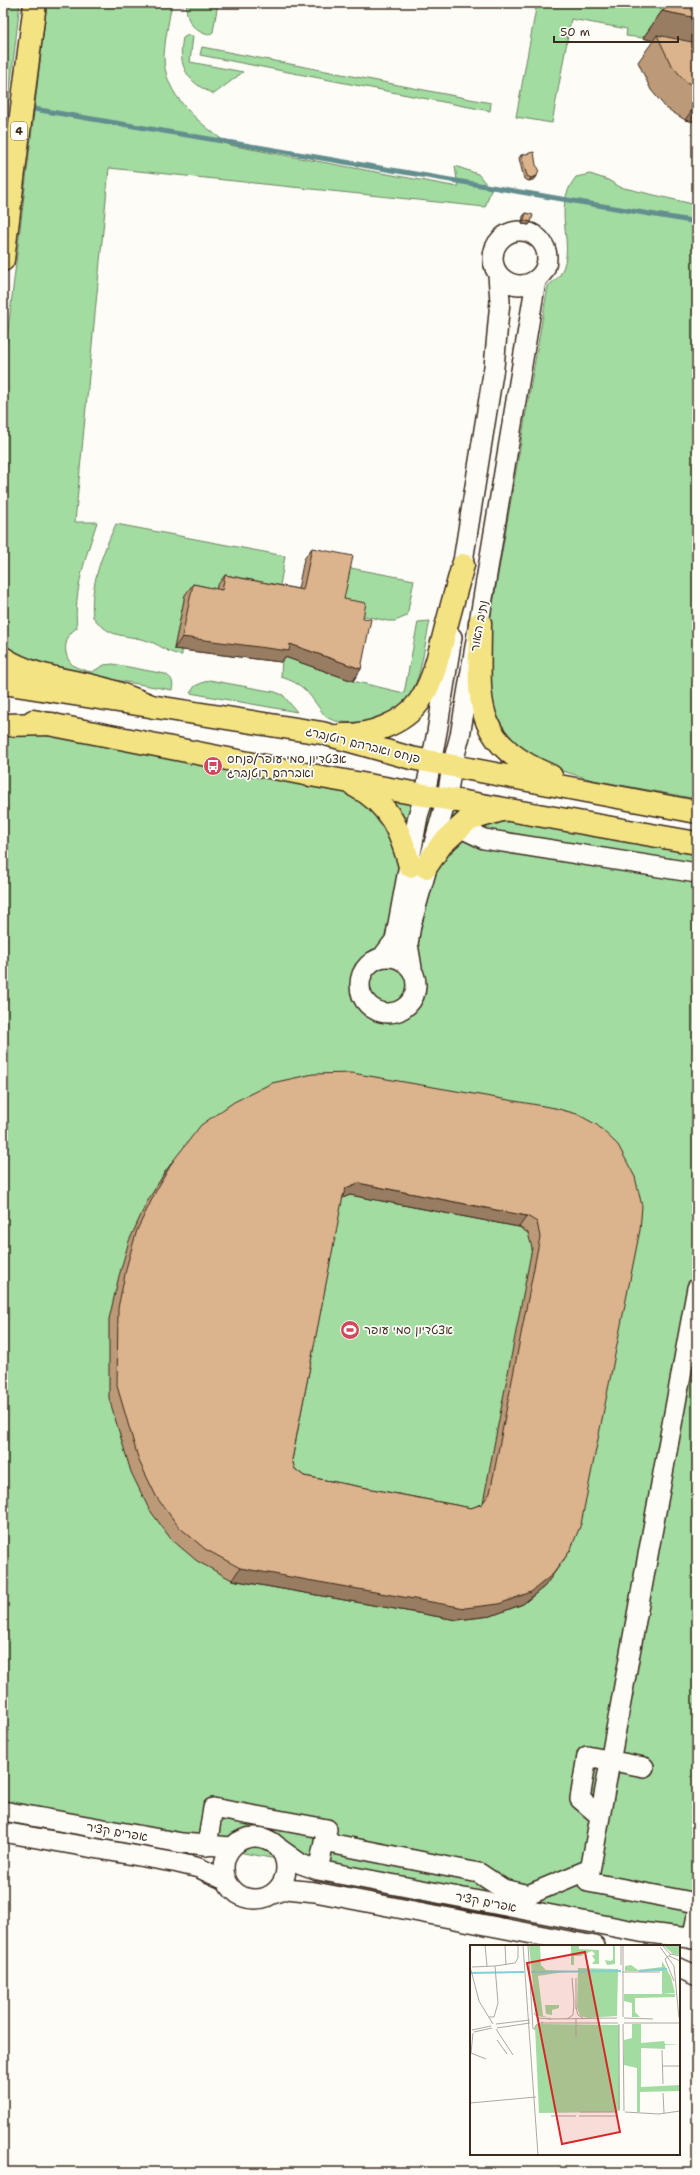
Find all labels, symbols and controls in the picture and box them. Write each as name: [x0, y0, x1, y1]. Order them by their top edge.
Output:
scale bar: [554, 18, 678, 44]
text: 50 m: [560, 24, 590, 40]
road number: 4: [11, 122, 27, 140]
street label: נתיב האור: [467, 599, 491, 653]
street label: פנחס ואברהם רוטנברג: [304, 723, 422, 767]
place label: אצטדיון סמי עופר/פנחס ואברהם רוטנברג: [227, 751, 347, 781]
bus stop icon: אצטדיון סמי עופר/פנחס ואברהם רוטנברג: [202, 755, 224, 777]
sports icon: אצטדיון סמי עופר: [339, 1319, 361, 1341]
place label: אצטדיון סמי עופר: [364, 1322, 453, 1338]
street label: אפרים קציר: [85, 1819, 149, 1845]
street label: אפרים קציר: [454, 1888, 518, 1916]
inset map: [470, 1945, 680, 2155]

